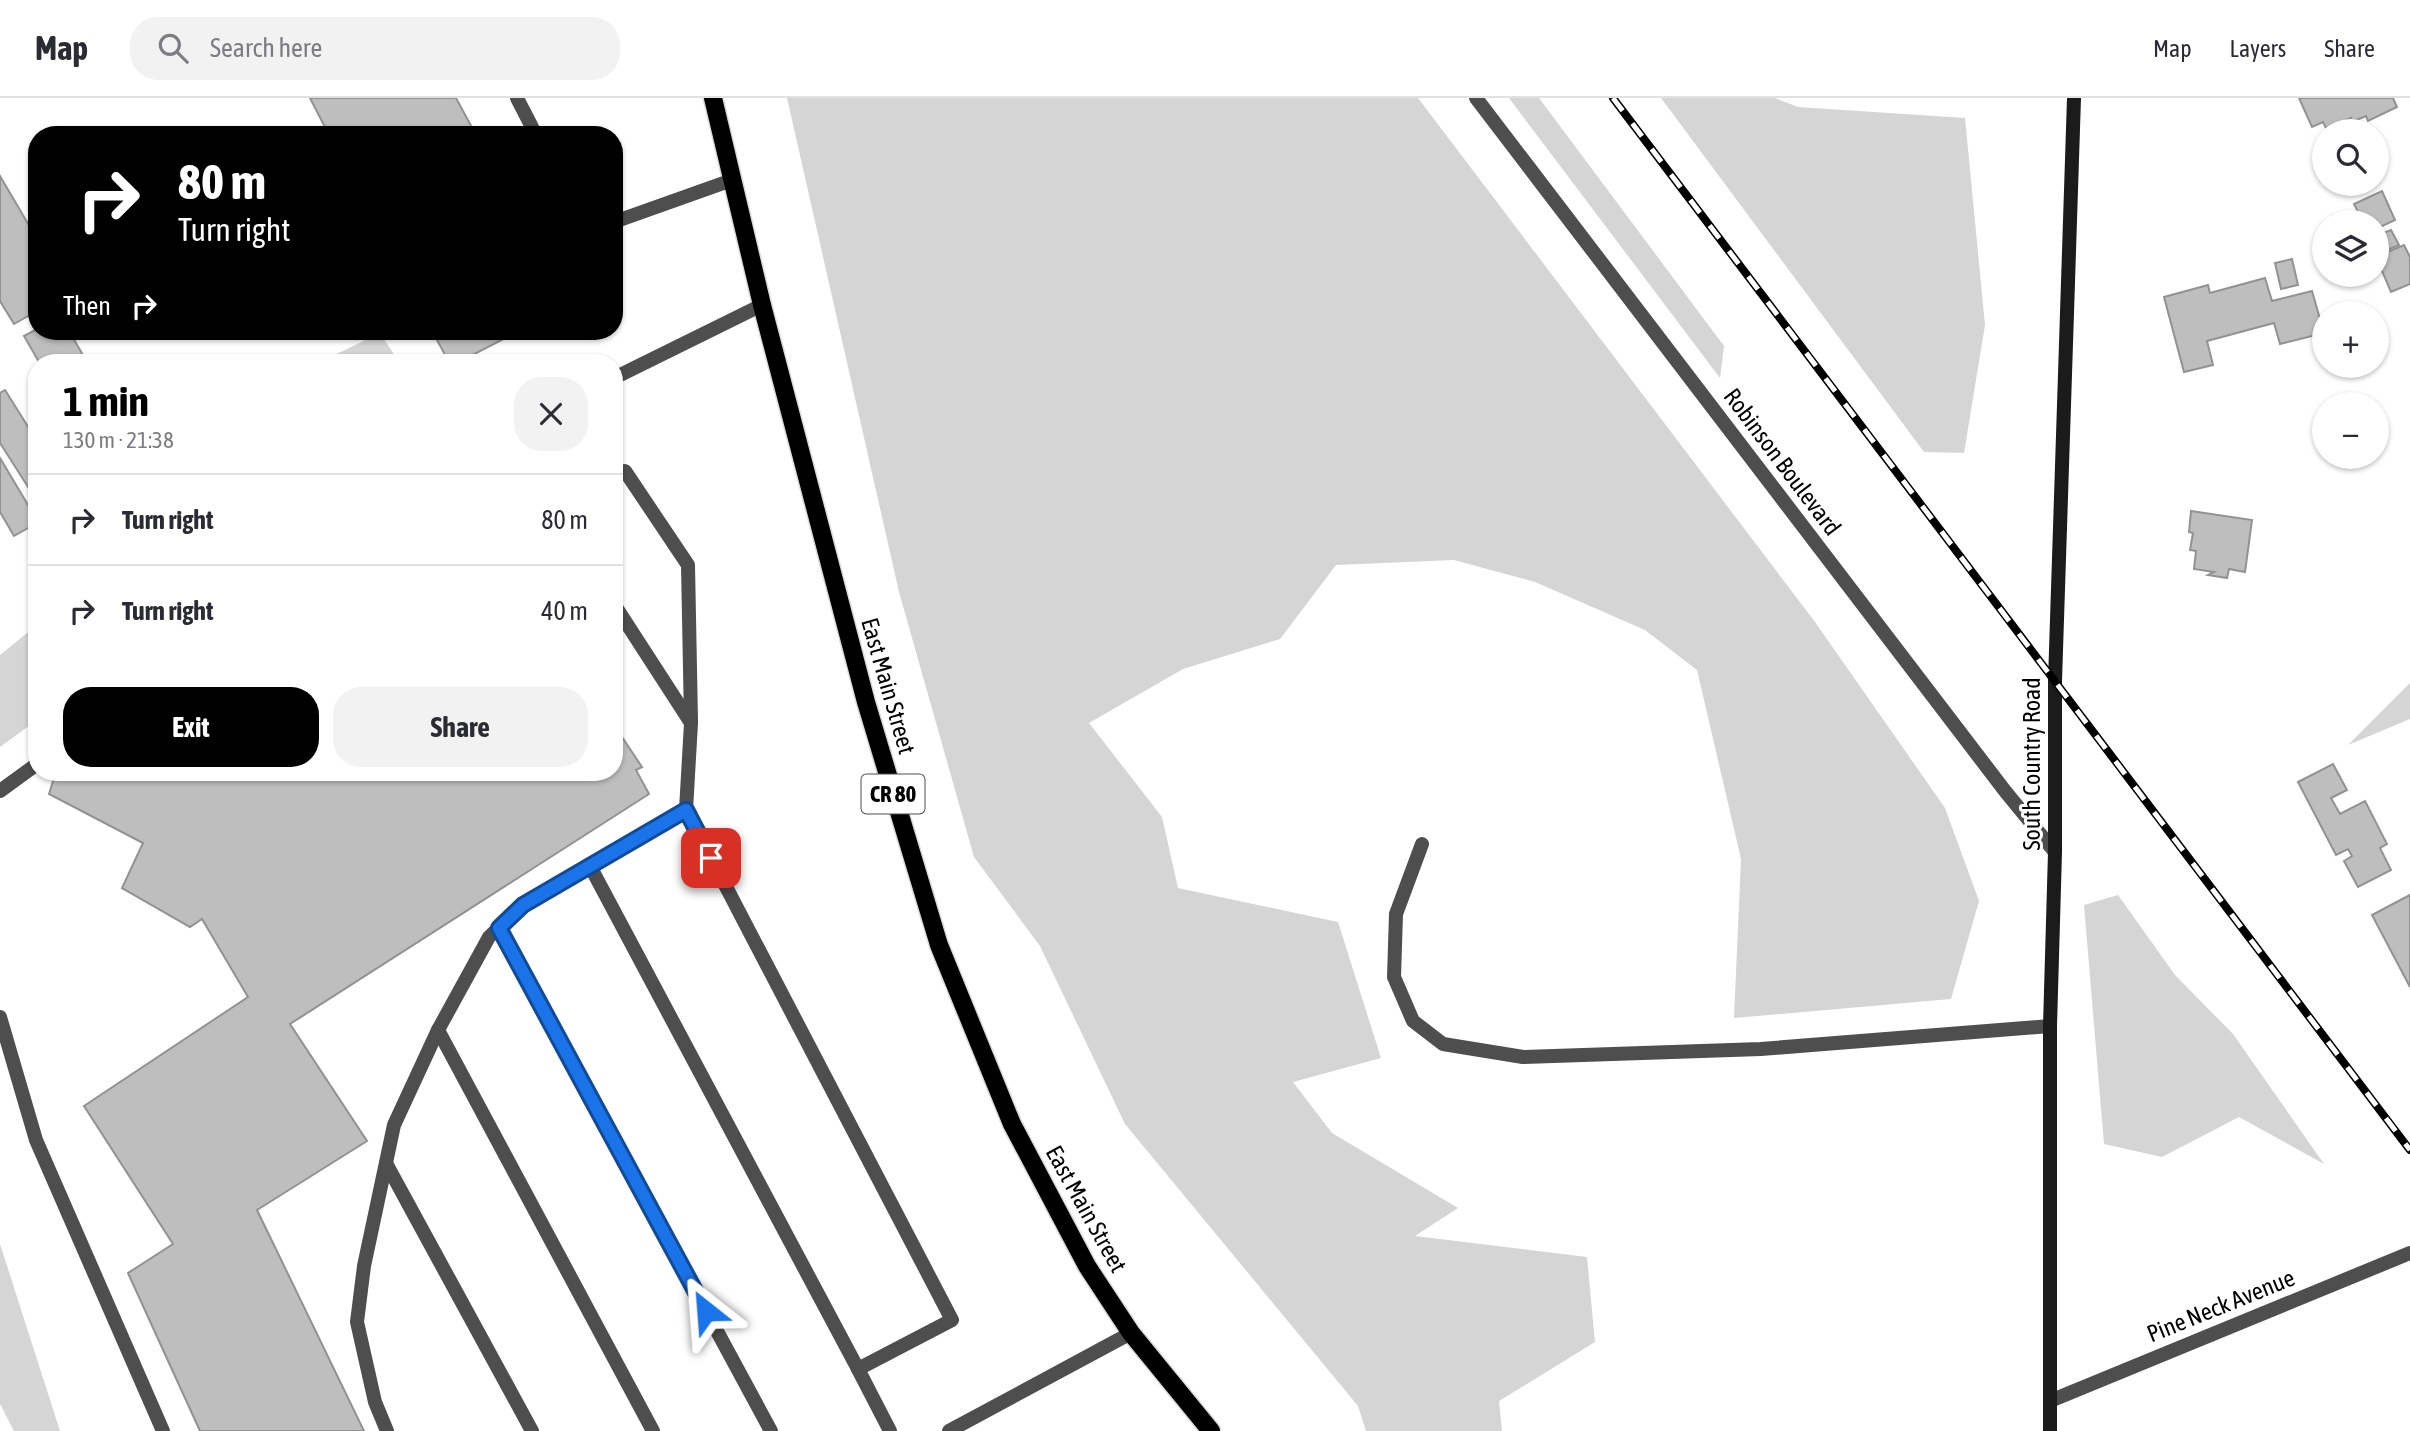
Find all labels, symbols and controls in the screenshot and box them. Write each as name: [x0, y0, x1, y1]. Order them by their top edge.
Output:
search box: [130, 17, 620, 80]
text: Map: [35, 29, 88, 67]
icon: search: [154, 29, 192, 67]
text: Search here: [210, 33, 322, 63]
text: Map: [2153, 35, 2192, 62]
text: Layers: [2230, 35, 2286, 62]
text: Share: [2324, 35, 2375, 62]
map controls: [2312, 119, 2389, 469]
button: search: [2312, 119, 2389, 196]
text: 80 m: [178, 153, 266, 209]
icon: right: [63, 154, 154, 245]
button: layers: [2312, 210, 2389, 287]
text: Turn right: [178, 211, 291, 248]
icon: right: [125, 287, 163, 325]
text: Then: [63, 291, 111, 321]
button: +: [2312, 301, 2389, 378]
text: 1 min: [63, 377, 149, 425]
button: close: [514, 377, 588, 451]
street label: Robinson Boulevard: [1718, 383, 1846, 540]
button: −: [2312, 392, 2389, 469]
text: 130 m · 21:38: [63, 427, 174, 453]
icon: right: [63, 501, 101, 539]
text: Turn right: [122, 505, 213, 535]
text: 80 m: [541, 505, 588, 535]
icon: right: [63, 592, 101, 630]
text: Turn right: [122, 596, 213, 626]
text: 40 m: [541, 596, 588, 626]
street label: East Main Street: [856, 615, 921, 757]
street label: South Country Road: [2018, 677, 2045, 851]
button: Exit: [63, 687, 319, 767]
button: Share: [333, 687, 588, 767]
road number: CR 80: [862, 774, 924, 814]
pin: [681, 828, 741, 888]
icon: arrive: [692, 839, 730, 877]
street label: East Main Street: [1041, 1141, 1132, 1277]
street label: Pine Neck Avenue: [2143, 1264, 2299, 1347]
position arrow: [669, 1274, 743, 1348]

